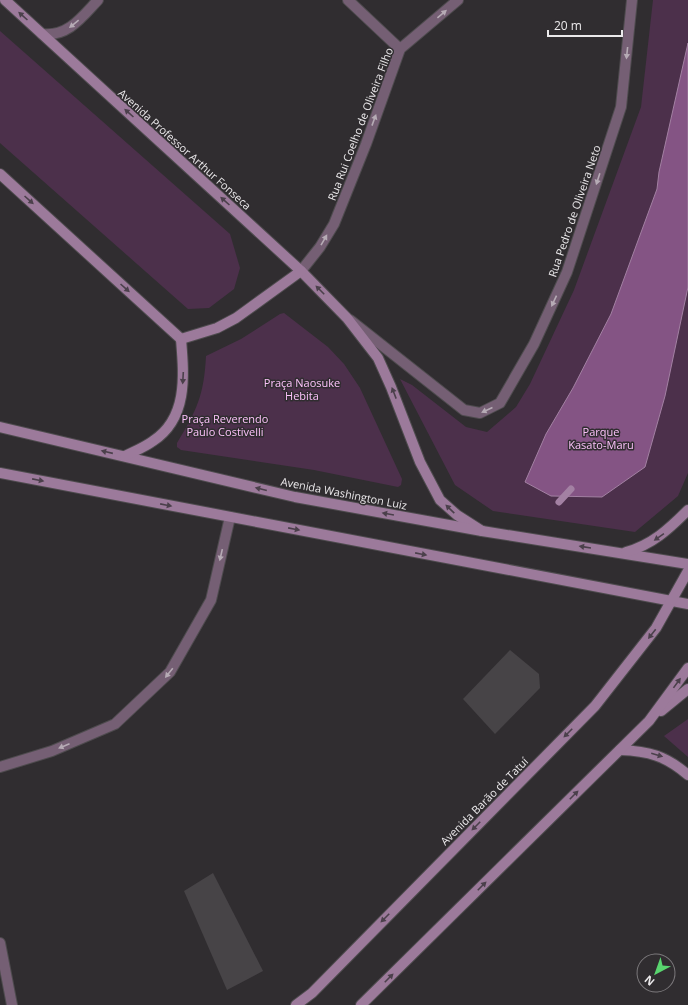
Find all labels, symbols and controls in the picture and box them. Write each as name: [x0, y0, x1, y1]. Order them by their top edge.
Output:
one-way arrow: [436, 9, 447, 18]
one-way arrow: [17, 12, 28, 21]
scale bar: [548, 12, 622, 38]
text: 20 m: [554, 17, 582, 34]
one-way arrow: [68, 20, 79, 29]
street label: Rua Rui Coelho de Oliveira Filho: [324, 45, 396, 203]
one-way arrow: [623, 47, 630, 59]
street label: Avenida Professor Arthur Fonseca: [115, 85, 255, 213]
one-way arrow: [124, 109, 134, 118]
one-way arrow: [372, 114, 378, 126]
street label: Rua Pedro de Oliveira Neto: [544, 143, 604, 279]
one-way arrow: [595, 173, 601, 185]
one-way arrow: [24, 196, 34, 205]
one-way arrow: [220, 196, 230, 206]
one-way arrow: [321, 234, 328, 246]
one-way arrow: [120, 283, 130, 293]
one-way arrow: [315, 285, 325, 295]
one-way arrow: [551, 295, 557, 306]
one-way arrow: [180, 372, 187, 384]
park label: Praça Naosuke Hebita: [264, 375, 340, 403]
one-way arrow: [390, 386, 396, 398]
one-way arrow: [481, 407, 493, 413]
park label: Praça Reverendo Paulo Costivelli: [182, 411, 269, 439]
park label: Parque Kasato-Maru: [568, 424, 634, 452]
one-way arrow: [101, 448, 113, 454]
street label: Avenida Washington Luiz: [280, 473, 408, 513]
one-way arrow: [32, 478, 44, 484]
one-way arrow: [254, 485, 267, 491]
one-way arrow: [160, 502, 172, 508]
one-way arrow: [445, 504, 455, 514]
one-way arrow: [382, 511, 394, 517]
one-way arrow: [288, 527, 300, 533]
one-way arrow: [654, 533, 664, 541]
one-way arrow: [579, 544, 591, 550]
one-way arrow: [218, 549, 224, 561]
one-way arrow: [415, 551, 427, 557]
one-way arrow: [647, 629, 656, 640]
one-way arrow: [165, 667, 173, 678]
one-way arrow: [673, 678, 681, 689]
one-way arrow: [563, 728, 573, 738]
one-way arrow: [59, 743, 70, 749]
one-way arrow: [651, 752, 663, 758]
street label: Avenida Barão de Tatuí: [437, 754, 531, 848]
one-way arrow: [569, 790, 579, 800]
one-way arrow: [471, 821, 481, 831]
one-way arrow: [477, 881, 487, 891]
one-way arrow: [380, 913, 390, 923]
north arrow: [636, 953, 676, 993]
text: N: [641, 972, 657, 990]
one-way arrow: [384, 973, 394, 983]

